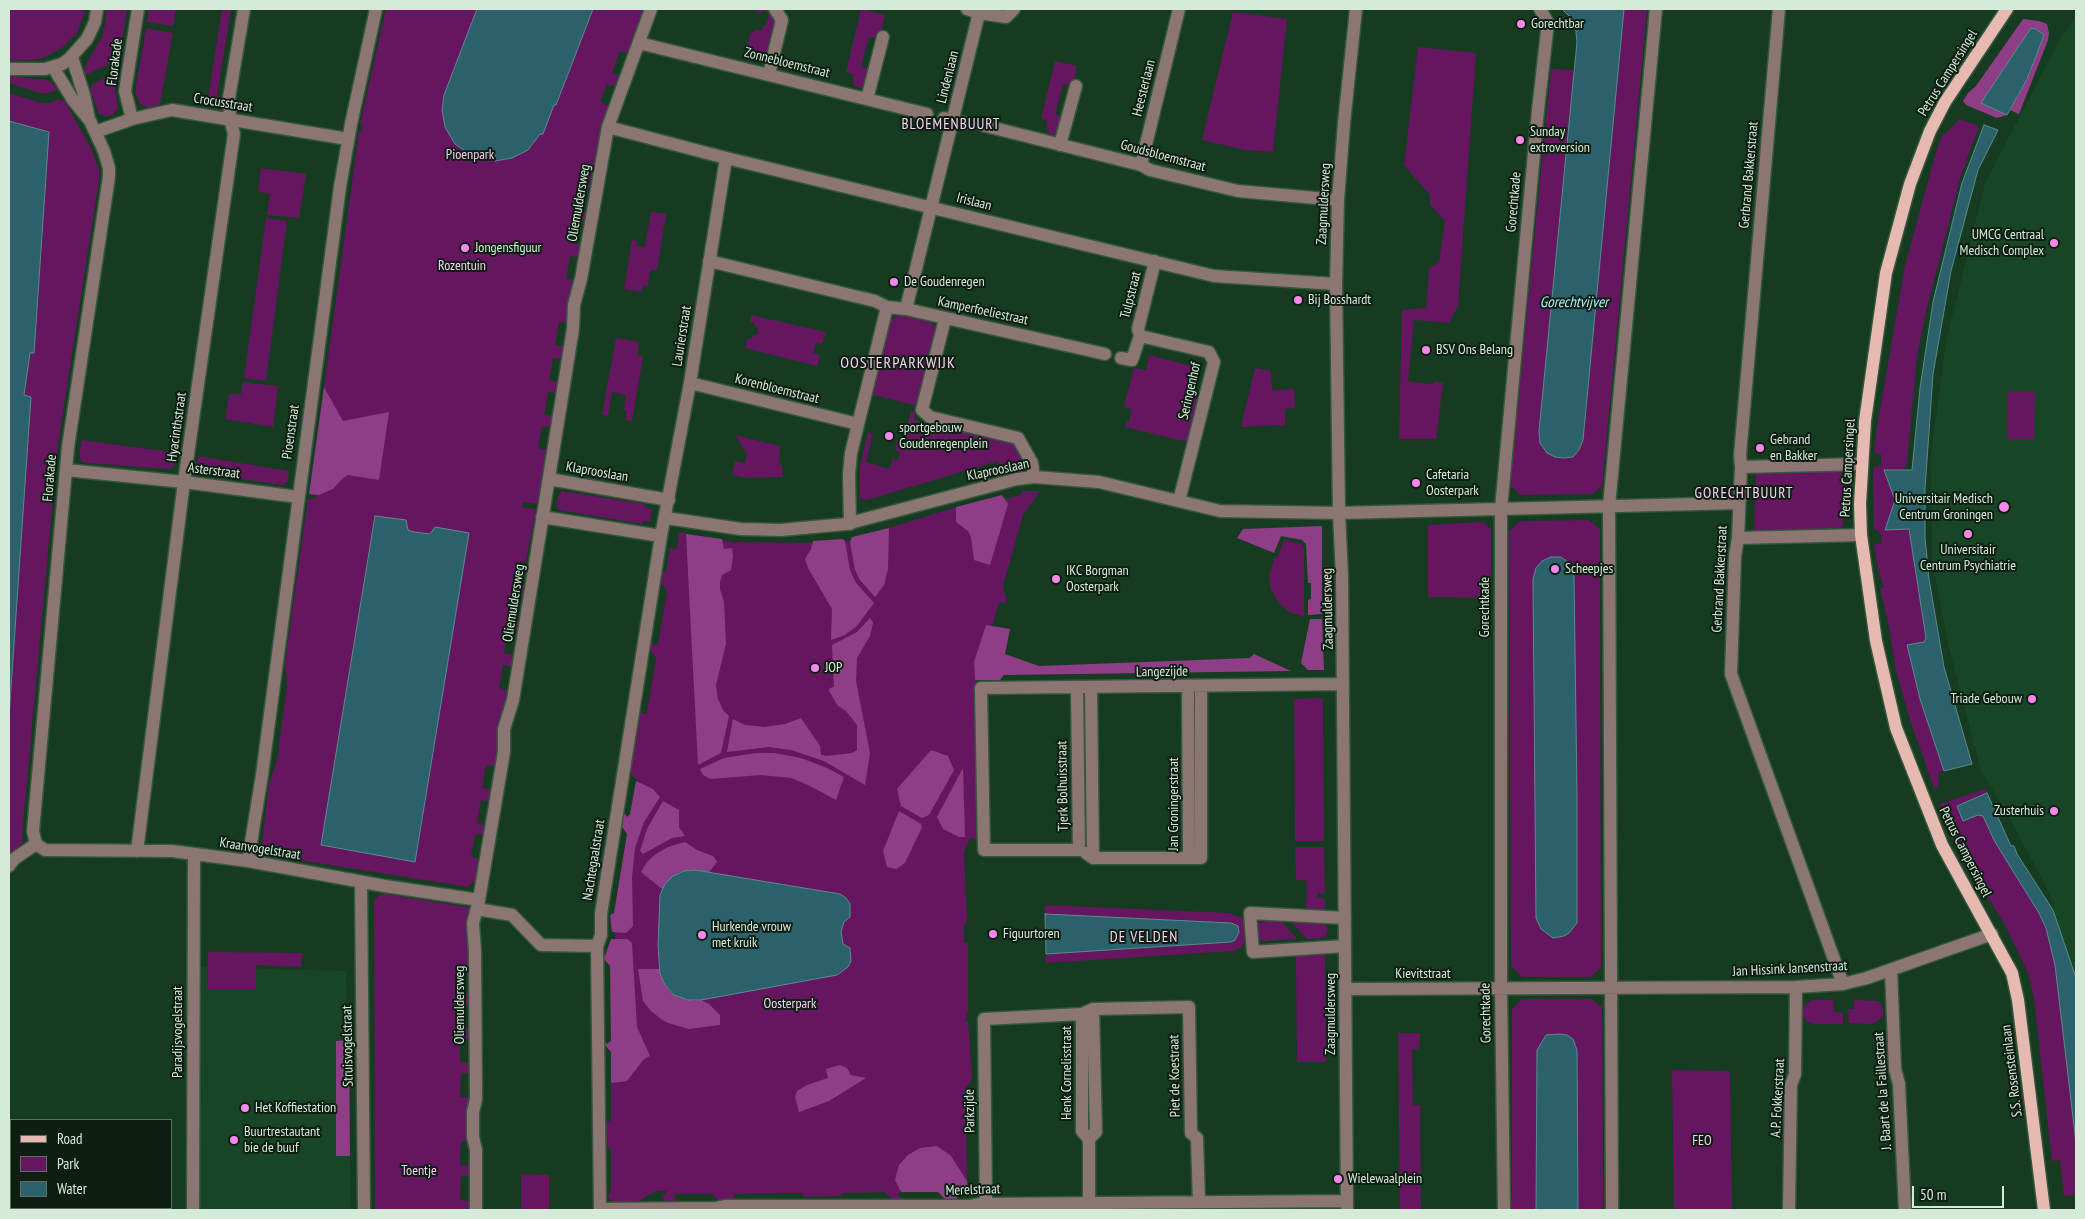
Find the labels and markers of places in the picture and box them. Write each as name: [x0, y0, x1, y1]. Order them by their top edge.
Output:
place label: Gorechtbar: [1531, 16, 1584, 32]
marker: Gorechtbar: [1515, 18, 1527, 30]
place label: Sunday extroversion: [1530, 124, 1590, 156]
marker: Sunday extroversion: [1514, 134, 1526, 146]
place label: UMCG Centraal Medisch Complex: [1960, 227, 2044, 260]
marker: UMCG Centraal Medisch Complex: [2048, 237, 2060, 249]
place label: Jongensfiguur: [475, 240, 541, 256]
marker: Jongensfiguur: [459, 242, 471, 254]
place label: De Goudenregen: [904, 274, 985, 290]
marker: De Goudenregen: [888, 276, 900, 288]
place label: Bij Bosshardt: [1308, 292, 1371, 308]
marker: Bij Bosshardt: [1292, 294, 1304, 306]
place label: BSV Ons Belang: [1436, 342, 1513, 358]
marker: BSV Ons Belang: [1420, 344, 1432, 356]
place label: sportgebouw Goudenregenplein: [899, 420, 988, 452]
marker: sportgebouw Goudenregenplein: [883, 430, 895, 442]
place label: Gebrand en Bakker: [1770, 432, 1817, 464]
marker: Gebrand en Bakker: [1754, 442, 1766, 454]
place label: Cafetaria Oosterpark: [1426, 467, 1479, 500]
marker: Cafetaria Oosterpark: [1410, 477, 1422, 489]
place label: Universitair Medisch Centrum Groningen: [1895, 491, 1993, 524]
marker: Universitair Medisch Centrum Groningen: [1997, 500, 2011, 514]
marker: Universitair Centrum Psychiatrie: [1962, 528, 1974, 540]
place label: Universitair Centrum Psychiatrie: [1920, 542, 2016, 574]
place label: Scheepjes: [1565, 561, 1613, 577]
place label: IKC Borgman Oosterpark: [1066, 563, 1129, 596]
marker: Scheepjes: [1549, 563, 1561, 575]
marker: IKC Borgman Oosterpark: [1050, 573, 1062, 585]
place label: JOP: [825, 660, 842, 676]
marker: JOP: [809, 662, 821, 674]
place label: Triade Gebouw: [1951, 691, 2022, 707]
marker: Triade Gebouw: [2026, 693, 2038, 705]
place label: Zusterhuis: [1994, 803, 2044, 819]
marker: Zusterhuis: [2048, 805, 2060, 817]
place label: Hurkende vrouw met kruik: [712, 919, 791, 952]
place label: Figuurtoren: [1003, 926, 1060, 942]
marker: Figuurtoren: [987, 928, 999, 940]
marker: Hurkende vrouw met kruik: [696, 929, 708, 941]
place label: Het Koffiestation: [255, 1100, 336, 1116]
marker: Het Koffiestation: [239, 1102, 251, 1114]
place label: Buurtrestautant bie de buuf: [244, 1124, 320, 1156]
marker: Buurtrestautant bie de buuf: [228, 1134, 240, 1146]
place label: Wielewaalplein: [1348, 1171, 1422, 1187]
marker: Wielewaalplein: [1332, 1173, 1344, 1185]

